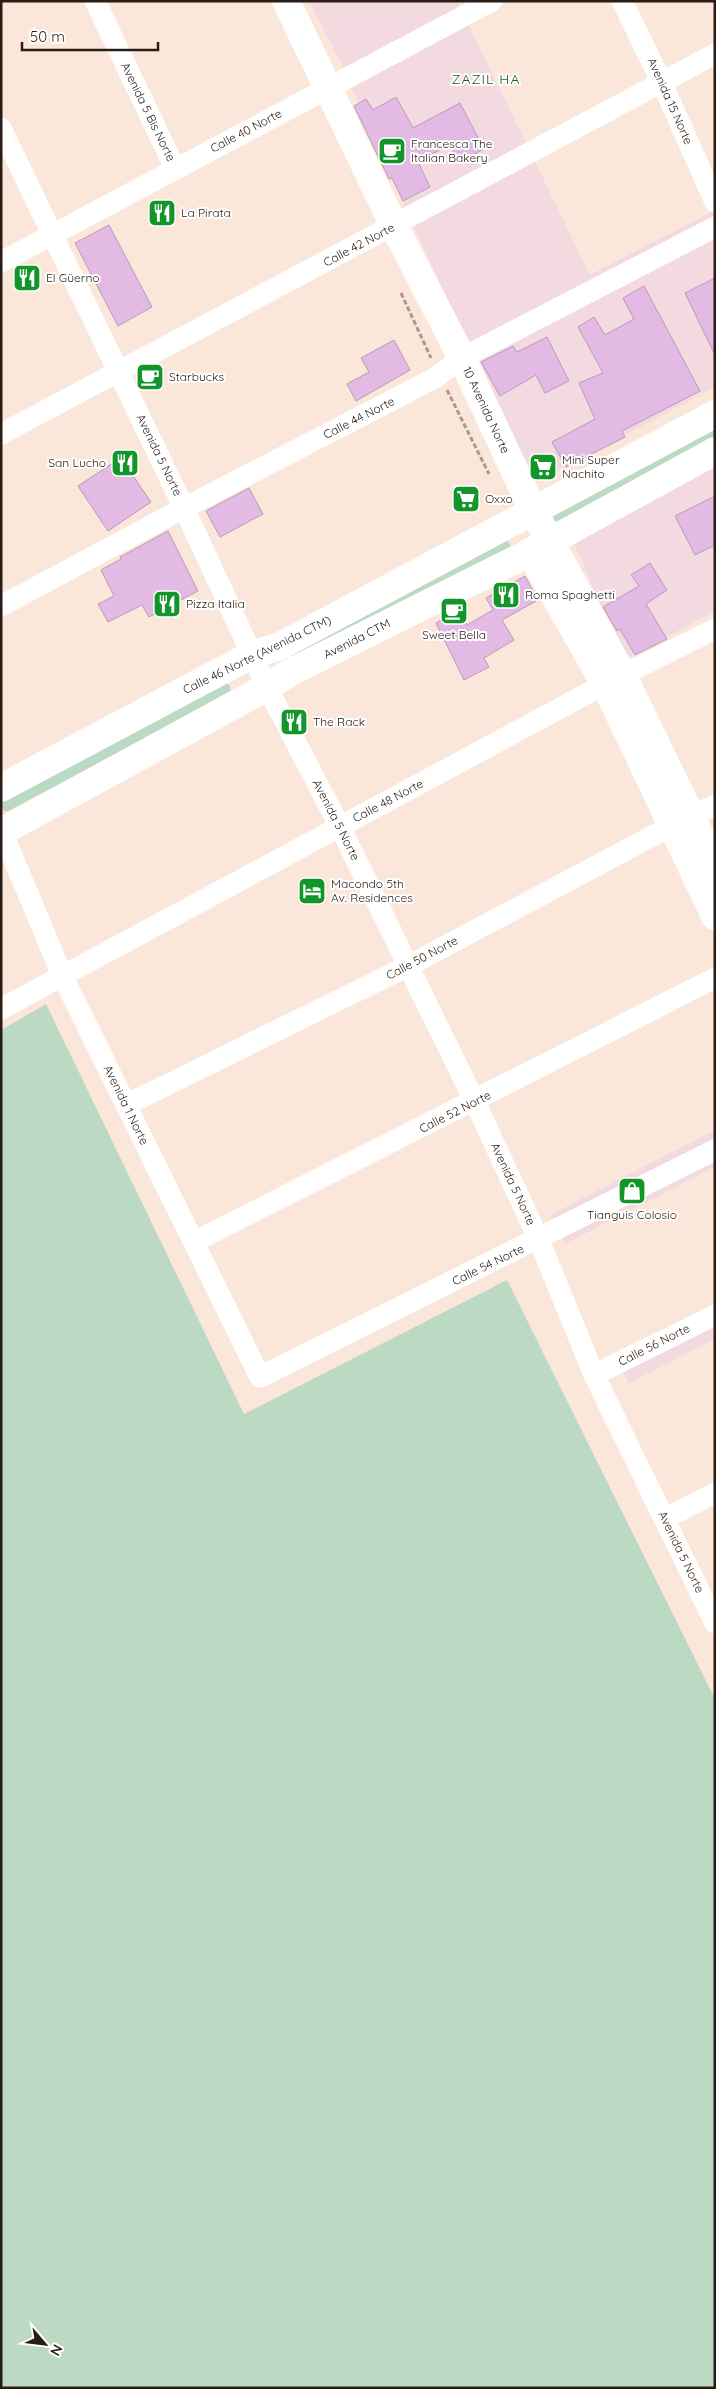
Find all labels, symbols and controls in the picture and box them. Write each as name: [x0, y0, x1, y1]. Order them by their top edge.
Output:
scale bar: [22, 20, 159, 52]
text: 50 m: [30, 27, 65, 46]
street label: Avenida 15 Norte: [645, 55, 696, 147]
street label: Avenida 5 Bis Norte: [118, 60, 179, 164]
district label: ZAZIL HA: [452, 70, 521, 88]
street label: Calle 40 Norte: [207, 105, 284, 156]
cafe icon: Francesca The Italian Bakery: [377, 136, 407, 166]
place label: Francesca The Italian Bakery: [411, 136, 493, 165]
restaurant icon: La Pirata: [147, 198, 177, 228]
place label: La Pirata: [181, 205, 231, 220]
street label: Calle 42 Norte: [321, 219, 397, 270]
restaurant icon: El Güerno: [12, 263, 42, 293]
place label: El Güerno: [46, 270, 100, 285]
cafe icon: Starbucks: [135, 362, 165, 392]
street label: 10 Avenida Norte: [460, 364, 513, 456]
place label: Starbucks: [169, 369, 224, 384]
street label: Calle 44 Norte: [321, 393, 397, 442]
street label: Avenida 5 Norte: [133, 411, 186, 498]
restaurant icon: San Lucho: [110, 448, 140, 478]
supermarket icon: Mini Super Nachito: [528, 452, 558, 482]
place label: Mini Super Nachito: [562, 452, 620, 481]
place label: San Lucho: [48, 455, 106, 470]
supermarket icon: Oxxo: [451, 484, 481, 514]
place label: Oxxo: [485, 491, 513, 506]
restaurant icon: Roma Spaghetti: [491, 580, 521, 610]
place label: Roma Spaghetti: [525, 587, 615, 602]
restaurant icon: Pizza Italia: [152, 589, 182, 619]
place label: Pizza Italia: [186, 596, 245, 611]
cafe icon: Sweet Bella: [439, 596, 469, 626]
street label: Calle 46 Norte (Avenida CTM): [180, 612, 333, 697]
street label: Avenida CTM: [321, 615, 393, 662]
place label: Sweet Bella: [422, 627, 486, 642]
restaurant icon: The Rack: [279, 707, 309, 737]
place label: The Rack: [313, 714, 365, 729]
street label: Calle 48 Norte: [350, 776, 426, 826]
street label: Avenida 5 Norte: [310, 777, 363, 863]
hotel icon: Macondo 5th Av. Residences: [297, 876, 327, 906]
place label: Macondo 5th Av. Residences: [331, 876, 413, 905]
street label: Calle 50 Norte: [383, 932, 460, 983]
street label: Avenida 1 Norte: [101, 1062, 152, 1147]
street label: Calle 52 Norte: [416, 1087, 493, 1136]
street label: Avenida 5 Norte: [488, 1140, 539, 1228]
shop icon: Tianguis Colosio: [617, 1176, 647, 1206]
place label: Tianguis Colosio: [587, 1207, 677, 1222]
street label: Calle 54 Norte: [449, 1241, 526, 1288]
street label: Calle 56 Norte: [616, 1320, 692, 1369]
street label: Avenida 5 Norte: [655, 1508, 708, 1595]
north arrow: [20, 2319, 70, 2369]
text: N: [46, 2341, 67, 2359]

